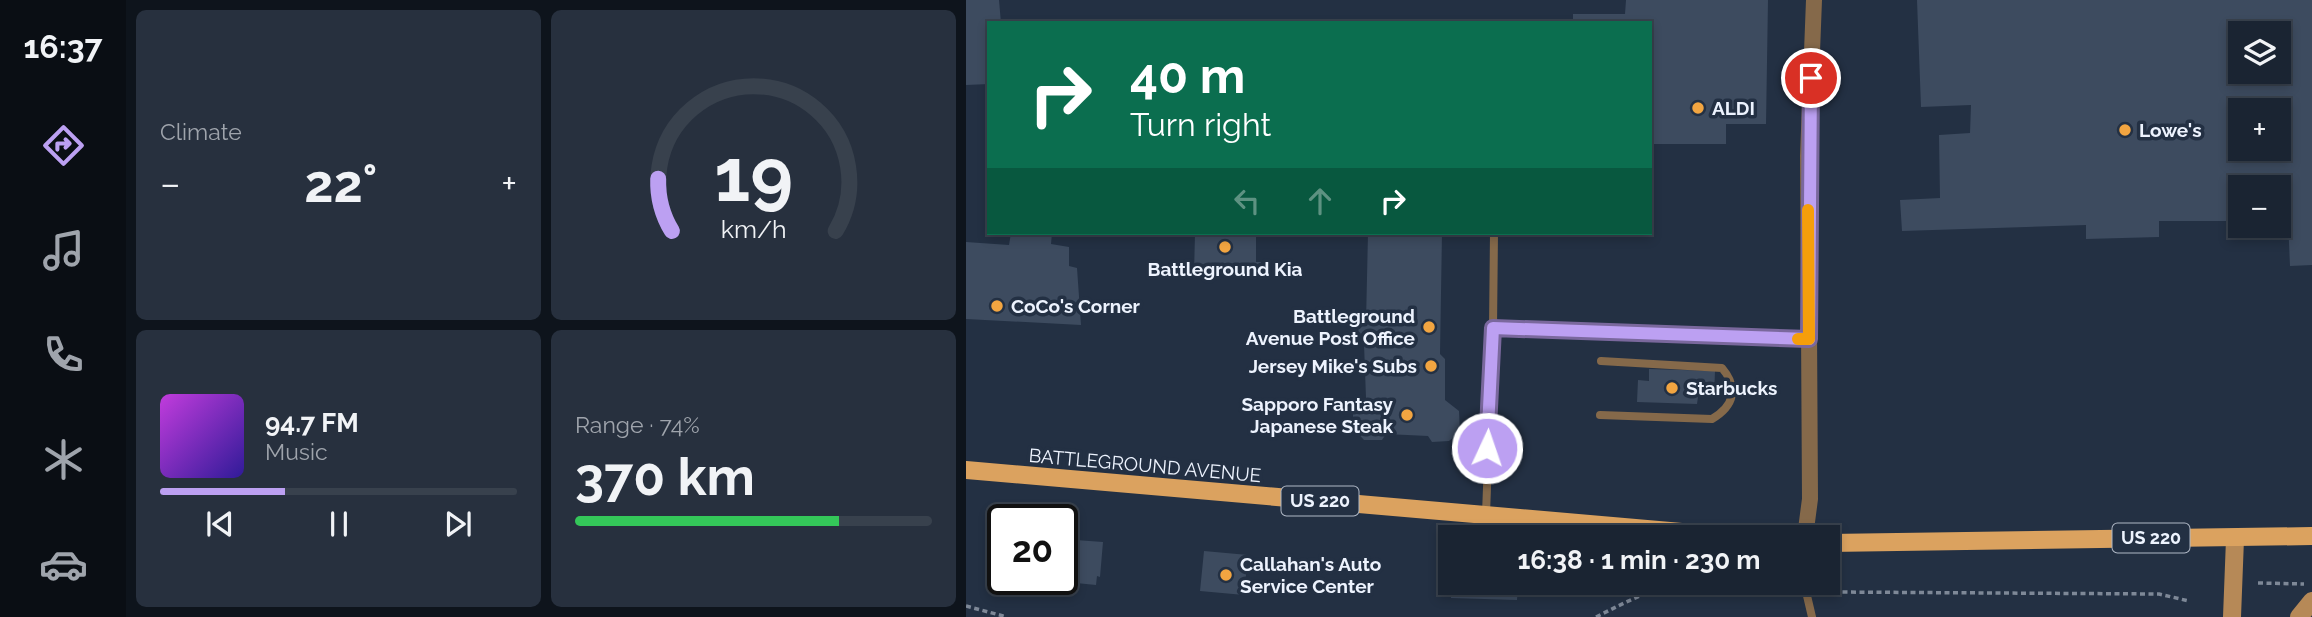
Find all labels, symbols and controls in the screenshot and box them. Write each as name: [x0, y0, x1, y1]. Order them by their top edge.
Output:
map controls: [2228, 21, 2291, 238]
button: layers: [2228, 21, 2291, 84]
text: 16:37: [24, 28, 102, 65]
text: 40 m: [1130, 47, 1245, 104]
pin: [1781, 48, 1841, 108]
icon: right: [1015, 49, 1106, 140]
icon: arrive: [1792, 59, 1830, 97]
place label: ALDI: [1712, 97, 1755, 119]
button: +: [2228, 98, 2291, 161]
marker: ALDI: [1690, 100, 1706, 116]
text: Turn right: [1130, 106, 1271, 143]
text: Climate: [160, 118, 242, 145]
place label: Lowe's: [2139, 119, 2202, 141]
icon: directions: [39, 121, 88, 170]
marker: Lowe's: [2117, 122, 2133, 138]
text: 19: [714, 133, 793, 218]
text: 22°: [304, 153, 377, 214]
text: −: [160, 161, 180, 206]
text: +: [501, 161, 517, 206]
button: −: [2228, 175, 2291, 238]
icon: left: [1228, 182, 1266, 220]
icon: ahead: [1301, 182, 1339, 220]
icon: right: [1374, 182, 1412, 220]
text: km/h: [721, 214, 786, 244]
icon: music: [39, 226, 88, 275]
marker: Battleground Kia: [1217, 239, 1233, 255]
place label: Battleground Kia: [1148, 258, 1303, 280]
place label: CoCo's Corner: [1011, 295, 1141, 317]
marker: CoCo's Corner: [989, 298, 1005, 314]
place label: Battleground Avenue Post Office: [1246, 305, 1415, 349]
marker: Battleground Avenue Post Office: [1421, 319, 1437, 335]
icon: phone: [39, 330, 88, 379]
place label: Jersey Mike's Subs: [1249, 355, 1417, 377]
marker: Jersey Mike's Subs: [1423, 358, 1439, 374]
place label: Starbucks: [1686, 377, 1777, 399]
marker: Starbucks: [1664, 380, 1680, 396]
place label: Sapporo Fantasy Japanese Steak: [1241, 393, 1394, 437]
marker: Sapporo Fantasy Japanese Steak: [1399, 407, 1415, 423]
text: 94.7 FM: [265, 408, 359, 438]
text: Range · 74%: [575, 411, 700, 438]
position arrow: [1450, 411, 1524, 485]
icon: climate: [39, 435, 88, 484]
text: Music: [265, 438, 328, 465]
street label: BATTLEGROUND AVENUE: [1028, 444, 1262, 486]
text: 370 km: [575, 446, 755, 507]
road number: US 220: [1282, 486, 1358, 516]
speed limit sign: 20: [987, 504, 1078, 595]
icon: previous: [201, 505, 239, 543]
icon: pause: [320, 505, 358, 543]
icon: next: [439, 505, 477, 543]
road number: US 220: [2112, 524, 2190, 552]
icon: car: [39, 540, 88, 589]
text: 16:38 · 1 min · 230 m: [1517, 545, 1761, 575]
place label: Callahan's Auto Service Center: [1240, 553, 1381, 597]
marker: Callahan's Auto Service Center: [1218, 567, 1234, 583]

